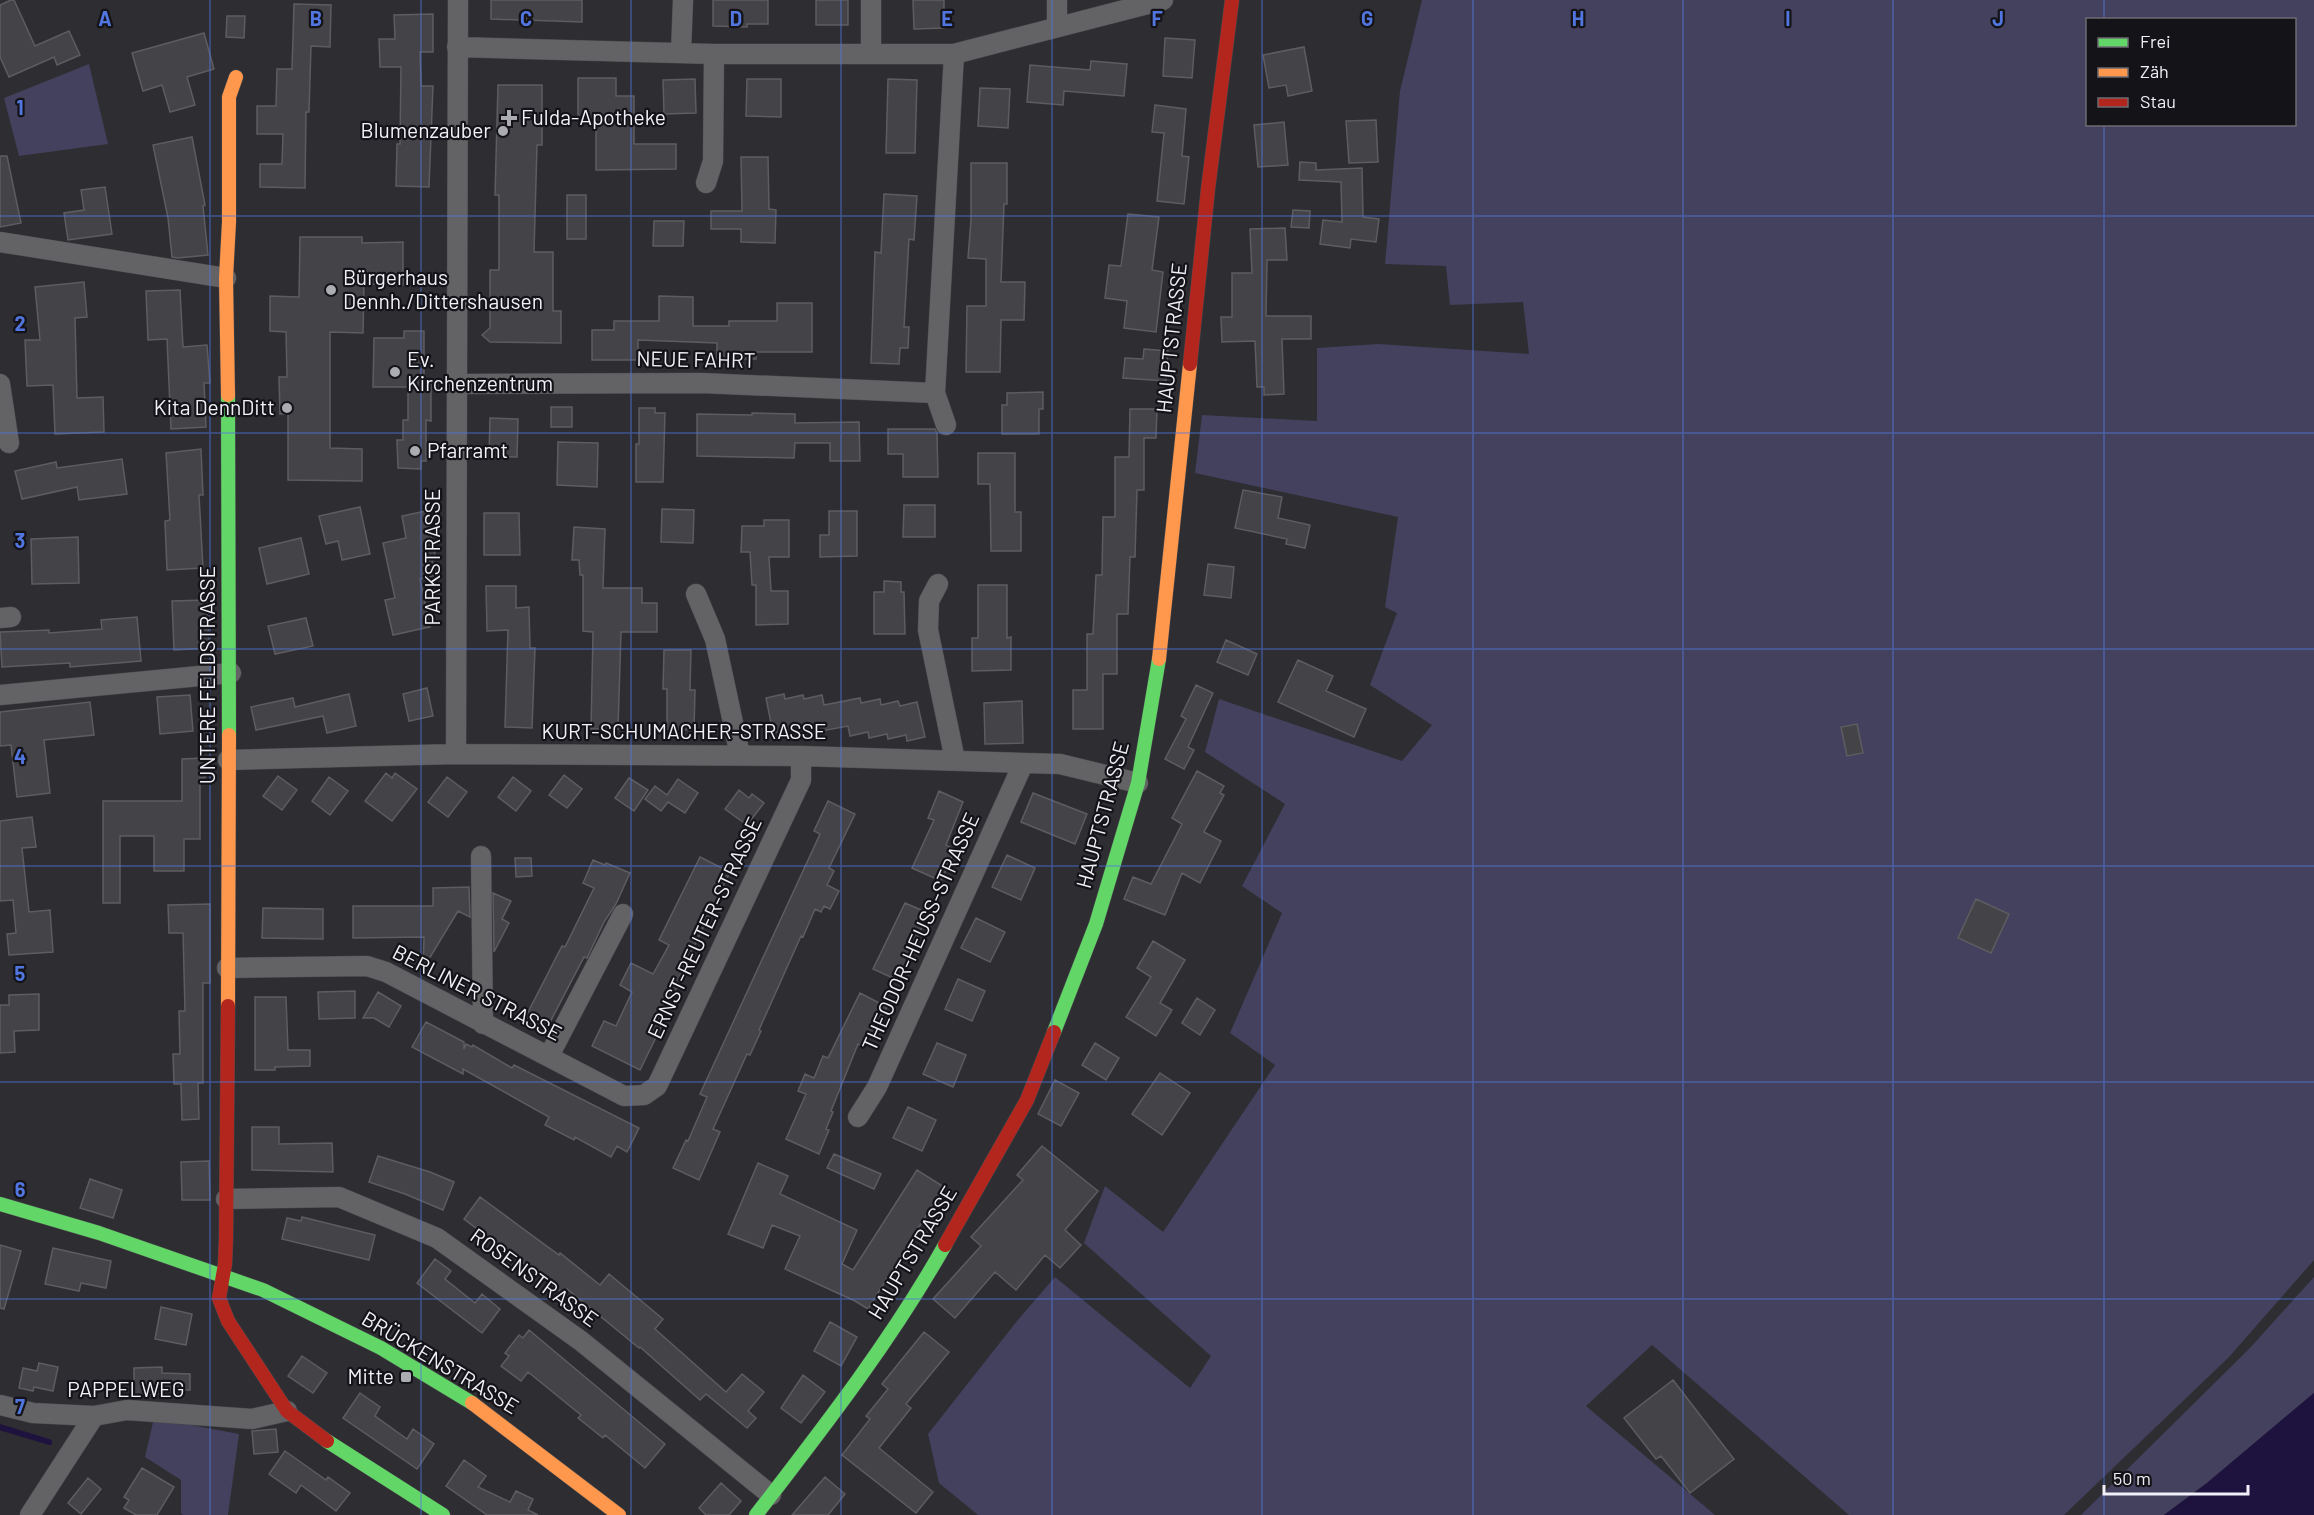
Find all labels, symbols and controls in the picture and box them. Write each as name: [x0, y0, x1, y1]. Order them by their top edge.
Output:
text: A: [98, 6, 112, 30]
text: B: [310, 6, 322, 30]
text: C: [520, 6, 532, 30]
text: D: [730, 6, 742, 30]
text: E: [941, 6, 953, 30]
text: F: [1151, 6, 1163, 30]
text: G: [1361, 6, 1373, 30]
text: H: [1572, 6, 1584, 30]
text: I: [1785, 6, 1791, 30]
text: J: [1992, 6, 2004, 30]
legend: [2086, 18, 2296, 126]
text: Frei: [2140, 30, 2171, 52]
text: Zäh: [2140, 60, 2169, 82]
text: Stau: [2140, 90, 2176, 112]
text: 1: [16, 95, 24, 119]
place label: Fulda-Apotheke: [521, 104, 666, 129]
marker: Fulda-Apotheke: [502, 111, 516, 125]
place label: Blumenzauber: [361, 117, 491, 142]
marker: Blumenzauber: [496, 124, 510, 138]
street label: HAUPTSTRASSE: [1150, 261, 1191, 414]
place label: Bürgerhaus Dennh./Dittershausen: [343, 264, 543, 313]
marker: Bürgerhaus Dennh./Dittershausen: [324, 283, 338, 297]
text: 2: [14, 311, 26, 335]
street label: NEUE FAHRT: [636, 345, 756, 372]
place label: Ev. Kirchenzentrum: [407, 346, 553, 395]
marker: Ev. Kirchenzentrum: [388, 365, 402, 379]
place label: Kita DennDitt: [154, 394, 275, 419]
marker: Kita DennDitt: [280, 401, 294, 415]
place label: Pfarramt: [427, 437, 508, 462]
marker: Pfarramt: [408, 444, 422, 458]
street label: PARKSTRASSE: [419, 489, 444, 625]
text: 3: [15, 528, 25, 552]
street label: UNTERE FELDSTRASSE: [194, 566, 219, 784]
street label: KURT-SCHUMACHER-STRASSE: [542, 718, 826, 743]
street label: HAUPTSTRASSE: [1070, 738, 1133, 891]
text: 4: [14, 744, 26, 768]
street label: THEODOR-HEUSS-STRASSE: [856, 808, 984, 1054]
street label: ERNST-REUTER-STRASSE: [641, 812, 766, 1042]
street label: BERLINER STRASSE: [389, 938, 566, 1045]
text: 5: [15, 961, 26, 985]
text: 6: [15, 1177, 26, 1201]
street label: HAUPTSTRASSE: [862, 1181, 961, 1323]
street label: ROSENSTRASSE: [466, 1222, 604, 1331]
street label: BRÜCKENSTRASSE: [358, 1305, 524, 1418]
place label: Mitte: [347, 1363, 394, 1388]
marker: Mitte: [399, 1370, 413, 1384]
street label: PAPPELWEG: [67, 1376, 185, 1401]
text: 7: [15, 1394, 25, 1418]
scale bar: [2104, 1458, 2248, 1496]
text: 50 m: [2113, 1467, 2151, 1489]

